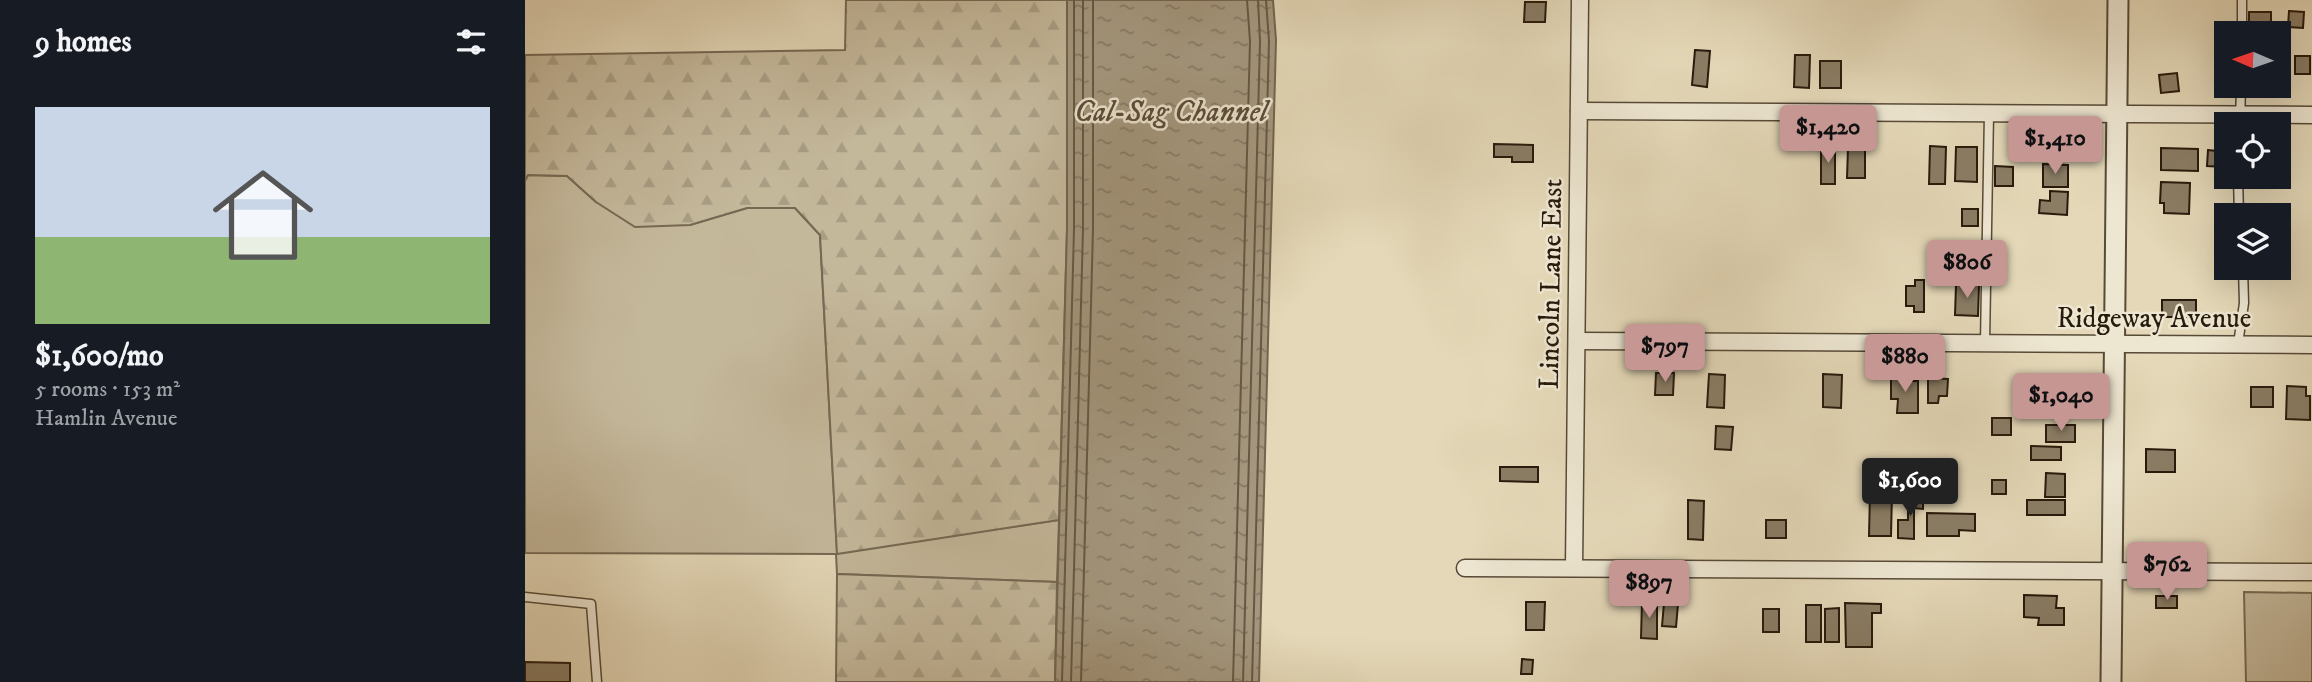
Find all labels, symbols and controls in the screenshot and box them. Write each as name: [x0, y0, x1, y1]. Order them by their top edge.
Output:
north arrow: [2214, 21, 2291, 98]
map controls: [2214, 21, 2291, 280]
icon: filters: [452, 23, 490, 61]
text: 9 homes: [35, 24, 132, 61]
water label: Cal-Sag Channel: [1074, 94, 1271, 131]
pin: $1,420: [1771, 106, 1885, 165]
button: locate: [2214, 112, 2291, 189]
text: $1,420: [1796, 113, 1860, 142]
pin: $1,410: [1998, 116, 2112, 176]
text: $1,410: [2024, 124, 2086, 153]
icon: home: [200, 152, 326, 278]
street label: Lincoln Lane East: [1532, 178, 1570, 390]
button: layers: [2214, 203, 2291, 280]
pin: $806: [1926, 240, 2008, 300]
text: $806: [1943, 248, 1991, 277]
street label: Ridgeway Avenue: [2057, 301, 2251, 336]
pin: $797: [1624, 324, 1706, 384]
text: $797: [1641, 332, 1689, 361]
pin: $880: [1864, 334, 1946, 394]
text: $1,600/mo: [35, 338, 164, 375]
text: $880: [1881, 342, 1929, 371]
pin: $1,040: [2004, 374, 2118, 433]
text: 5 rooms · 153 m²: [35, 375, 180, 404]
text: $1,040: [2028, 381, 2094, 410]
text: Hamlin Avenue: [35, 404, 177, 433]
pin: $1,600: [1853, 458, 1967, 518]
text: $1,600: [1878, 466, 1942, 495]
pin: $762: [2126, 542, 2208, 602]
text: $762: [2143, 550, 2191, 579]
pin: $897: [1608, 560, 1690, 620]
text: $897: [1625, 568, 1673, 597]

